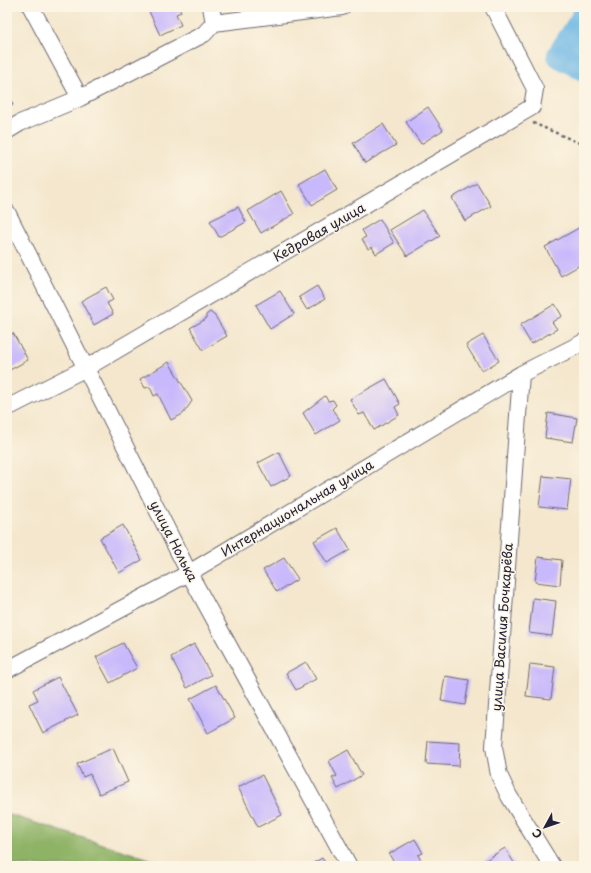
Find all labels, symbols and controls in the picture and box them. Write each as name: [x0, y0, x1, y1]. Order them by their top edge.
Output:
street label: Кедровая улица: [269, 197, 369, 266]
street label: Интернациональная улица: [217, 454, 377, 561]
street label: улица Нолька: [146, 497, 203, 585]
street label: улица Василия Бочкарёва: [486, 541, 517, 712]
north arrow: [525, 807, 565, 847]
text: С: [528, 825, 546, 842]

